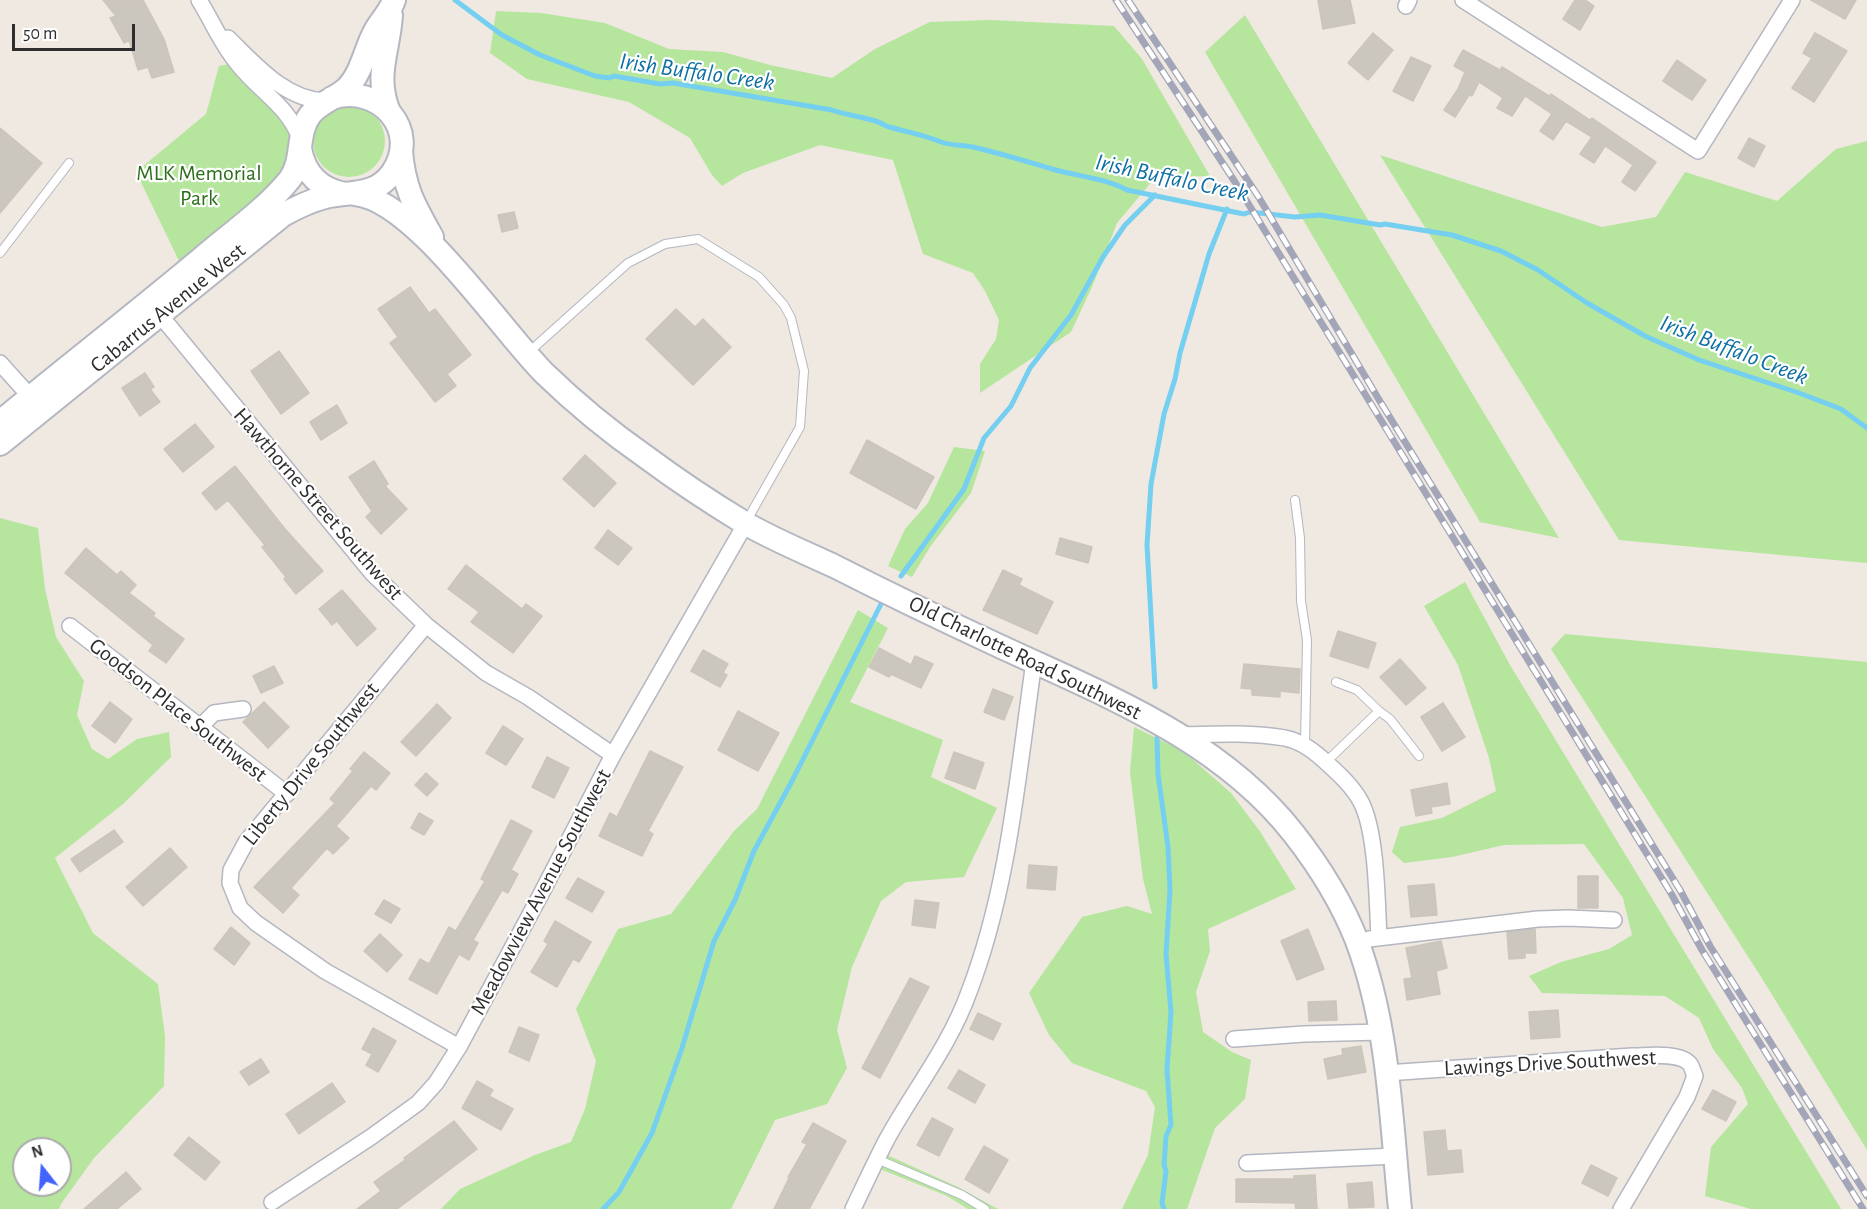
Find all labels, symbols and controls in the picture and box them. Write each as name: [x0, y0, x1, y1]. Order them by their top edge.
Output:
scale bar: [15, 12, 138, 50]
text: 50 m: [23, 25, 57, 43]
water label: Irish Buffalo Creek: [618, 47, 776, 97]
water label: Irish Buffalo Creek: [1093, 148, 1251, 208]
park label: MLK Memorial Park: [136, 160, 262, 212]
street label: Cabarrus Avenue West: [85, 237, 251, 379]
water label: Irish Buffalo Creek: [1656, 309, 1812, 391]
street label: Hawthorne Street Southwest: [227, 403, 409, 605]
street label: Old Charlotte Road Southwest: [904, 590, 1146, 726]
street label: Goodson Place Southwest: [84, 632, 272, 788]
street label: Liberty Drive Southwest: [237, 677, 385, 851]
street label: Meadowview Avenue Southwest: [465, 765, 617, 1019]
street label: Lawings Drive Southwest: [1443, 1044, 1657, 1082]
north arrow: [12, 1137, 72, 1197]
text: N: [30, 1142, 45, 1161]

